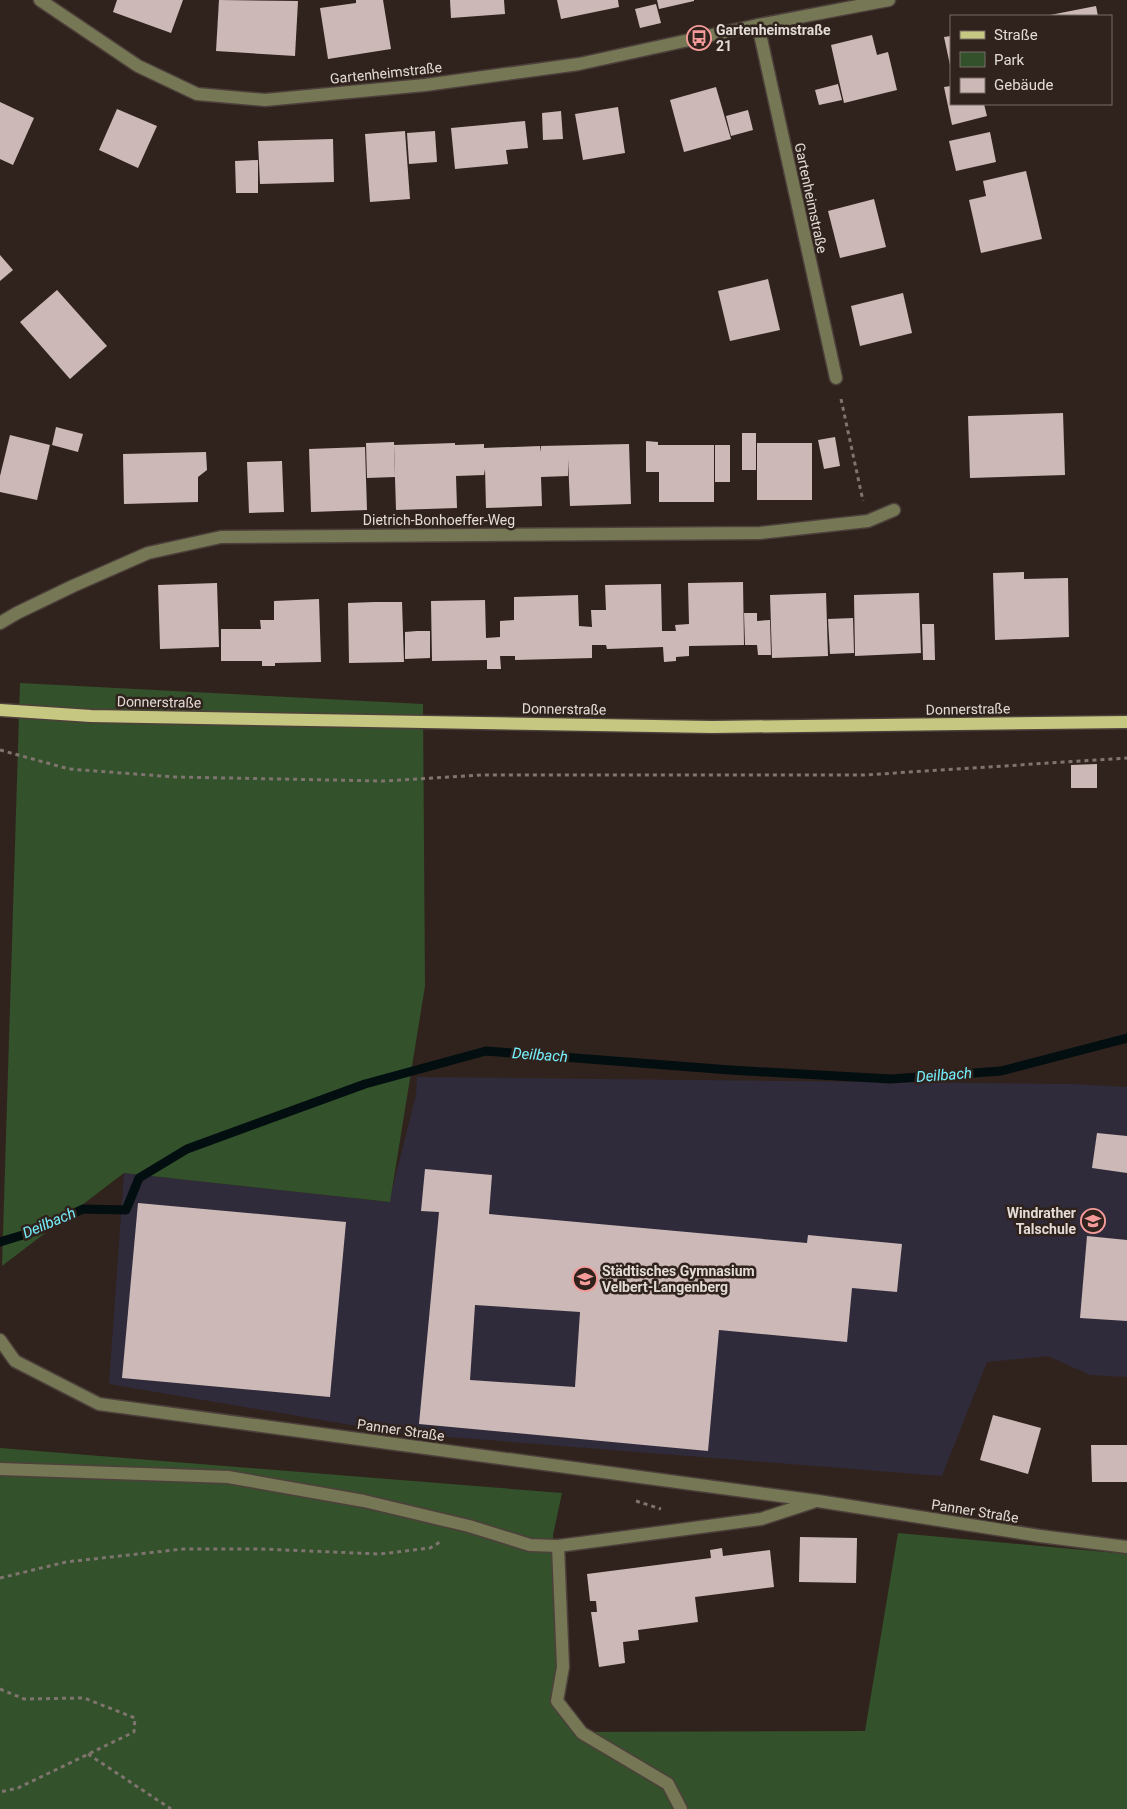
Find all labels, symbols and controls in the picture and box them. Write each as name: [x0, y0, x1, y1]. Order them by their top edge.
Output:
legend: [950, 15, 1112, 105]
place label: Gartenheimstraße 21: [716, 22, 831, 54]
bus stop icon: Gartenheimstraße 21: [686, 25, 712, 51]
text: Straße: [994, 26, 1038, 44]
text: Park: [994, 51, 1025, 69]
street label: Gartenheimstraße: [329, 59, 443, 87]
text: Gebäude: [994, 76, 1053, 94]
street label: Gartenheimstraße: [791, 141, 831, 255]
street label: Dietrich-Bonhoeffer-Weg: [363, 512, 515, 528]
street label: Donnerstraße: [117, 693, 201, 711]
street label: Donnerstraße: [522, 700, 606, 718]
street label: Donnerstraße: [926, 700, 1010, 718]
water label: Deilbach: [511, 1044, 569, 1066]
water label: Deilbach: [915, 1064, 973, 1086]
water label: Deilbach: [20, 1204, 78, 1242]
place label: Windrather Talschule: [1007, 1205, 1076, 1237]
school or university icon: Windrather Talschule: [1080, 1208, 1106, 1234]
place label: Städtisches Gymnasium Velbert-Langenberg: [602, 1263, 755, 1295]
school or university icon: Städtisches Gymnasium Velbert-Langenberg: [572, 1266, 598, 1292]
street label: Panner Straße: [356, 1416, 446, 1444]
street label: Panner Straße: [930, 1496, 1020, 1526]

